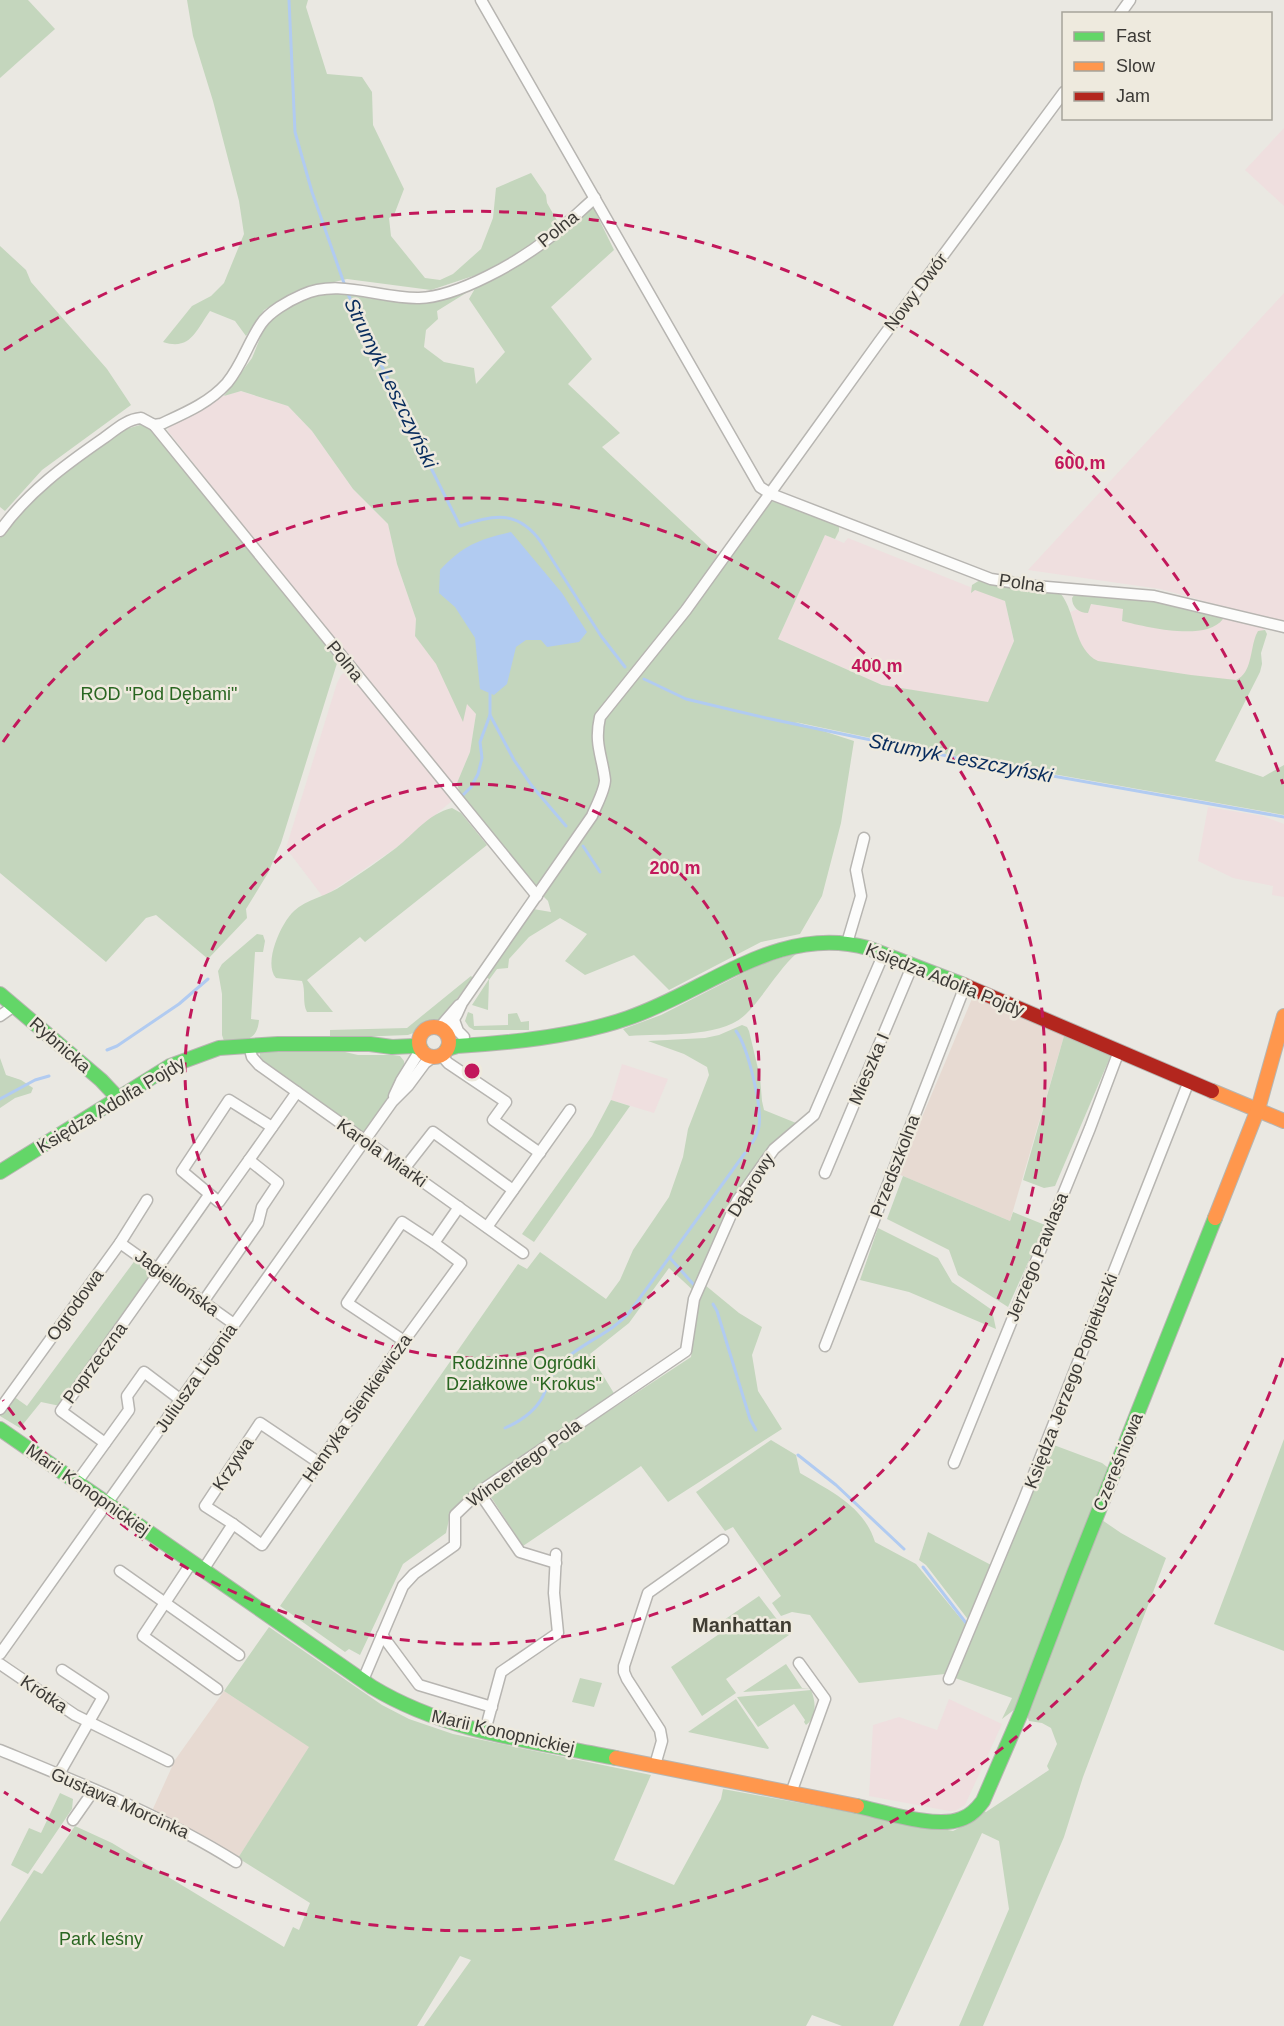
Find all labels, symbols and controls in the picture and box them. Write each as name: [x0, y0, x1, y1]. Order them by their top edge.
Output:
legend: [1062, 12, 1272, 120]
text: Fast: [1116, 26, 1151, 46]
text: Slow: [1116, 56, 1156, 76]
text: Jam: [1116, 86, 1150, 106]
street label: Polna: [534, 206, 583, 251]
street label: Nowy Dwór: [880, 249, 952, 335]
water label: Strumyk Leszczyński: [340, 294, 442, 472]
text: 600 m: [1054, 453, 1106, 473]
street label: Polna: [998, 570, 1047, 596]
street label: Polna: [323, 637, 368, 686]
text: 400 m: [851, 656, 903, 676]
park label: ROD "Pod Dębami": [81, 684, 237, 704]
water label: Strumyk Leszczyński: [867, 729, 1055, 787]
text: 200 m: [649, 858, 701, 878]
street label: Księdza Adolfa Pojdy: [863, 939, 1027, 1021]
street label: Rybnicka: [26, 1013, 95, 1077]
street label: Mieszka I: [845, 1030, 893, 1108]
street label: Księdza Adolfa Pojdy: [33, 1053, 189, 1157]
centre of rings: [462, 1061, 482, 1081]
street label: Przedszkolna: [866, 1111, 924, 1220]
street label: Karola Miarki: [333, 1115, 431, 1191]
street label: Dąbrowy: [724, 1150, 778, 1220]
street label: Jerzego Pawlasa: [1002, 1189, 1072, 1324]
street label: Jagiellońska: [131, 1246, 224, 1321]
street label: Ogrodowa: [42, 1265, 108, 1344]
street label: Księdza Jerzego Popiełuszki: [1021, 1270, 1121, 1492]
street label: Poprzeczna: [59, 1318, 132, 1407]
street label: Juliusza Ligonia: [151, 1319, 241, 1436]
street label: Henryka Sienkiewicza: [298, 1329, 416, 1486]
park label: Rodzinne Ogródki Działkowe "Krokus": [446, 1353, 602, 1394]
street label: Czereśniowa: [1089, 1409, 1147, 1514]
street label: Wincentego Pola: [463, 1414, 586, 1511]
street label: Krzywa: [209, 1433, 258, 1494]
street label: Marii Konopnickiej: [22, 1440, 154, 1540]
district label: Manhattan: [692, 1614, 792, 1636]
street label: Krótka: [17, 1671, 72, 1717]
street label: Marii Konopnickiej: [430, 1706, 576, 1758]
street label: Gustawa Morcinka: [48, 1764, 193, 1843]
park label: Park leśny: [59, 1929, 143, 1949]

